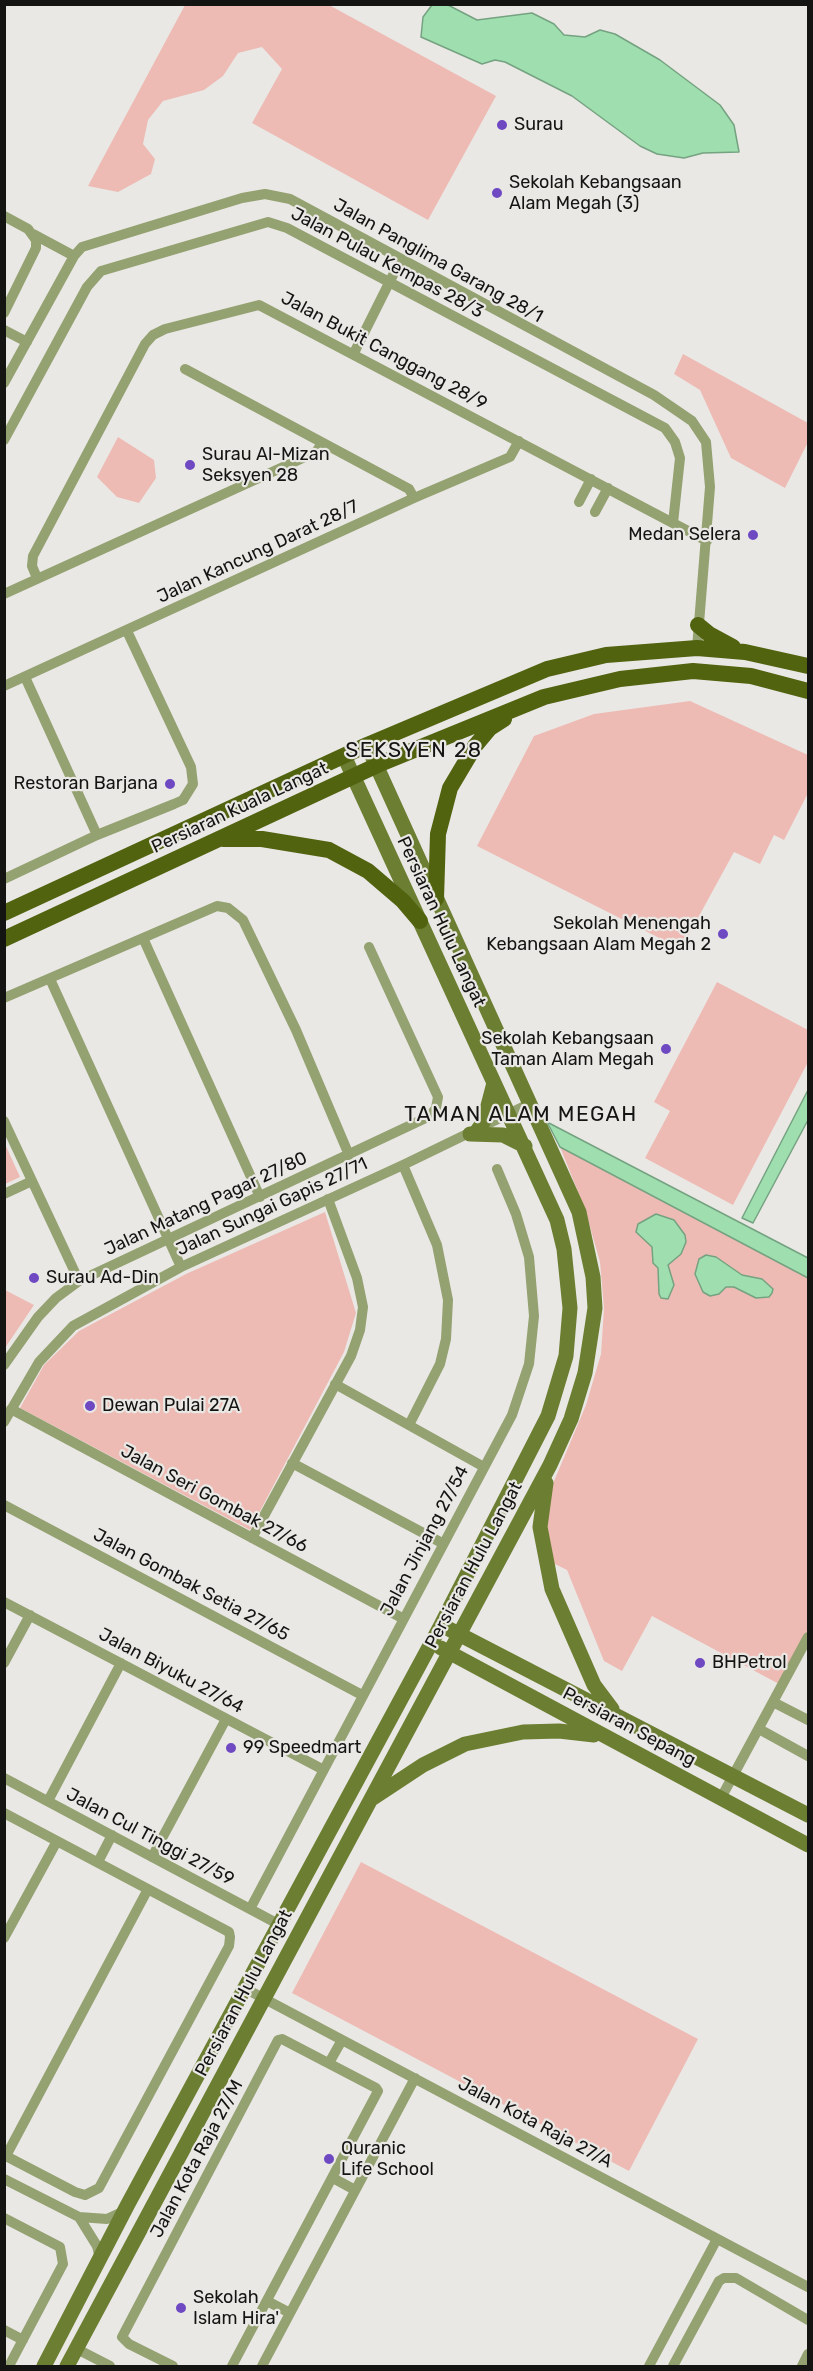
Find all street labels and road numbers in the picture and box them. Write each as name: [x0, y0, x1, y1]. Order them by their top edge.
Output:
street label: Jalan Panglima Garang 28/1: [330, 194, 546, 328]
street label: Jalan Pulau Kempas 28/3: [287, 203, 487, 323]
street label: Jalan Bukit Canggang 28/9: [277, 287, 491, 415]
street label: Jalan Kancung Darat 28/7: [154, 496, 362, 608]
street label: Persiaran Kuala Langat: [148, 758, 332, 858]
street label: Persiaran Hulu Langat: [392, 833, 490, 1011]
street label: Jalan Matang Pagar 27/80: [101, 1147, 311, 1261]
street label: Jalan Sungai Gapis 27/71: [173, 1153, 371, 1261]
street label: Jalan Seri Gombak 27/66: [117, 1440, 311, 1558]
street label: Jalan Jinjang 27/54: [376, 1462, 474, 1620]
street label: Persiaran Hulu Langat: [421, 1478, 527, 1652]
street label: Jalan Gombak Setia 27/65: [89, 1524, 293, 1646]
street label: Jalan Biyuku 27/64: [95, 1624, 247, 1718]
street label: Persiaran Sepang: [559, 1683, 699, 1771]
street label: Jalan Cul Tinggi 27/59: [62, 1784, 238, 1890]
street label: Persiaran Hulu Langat: [191, 1906, 297, 2080]
street label: Jalan Kota Raja 27/A: [454, 2073, 616, 2173]
street label: Jalan Kota Raja 27/M: [146, 2076, 248, 2242]

